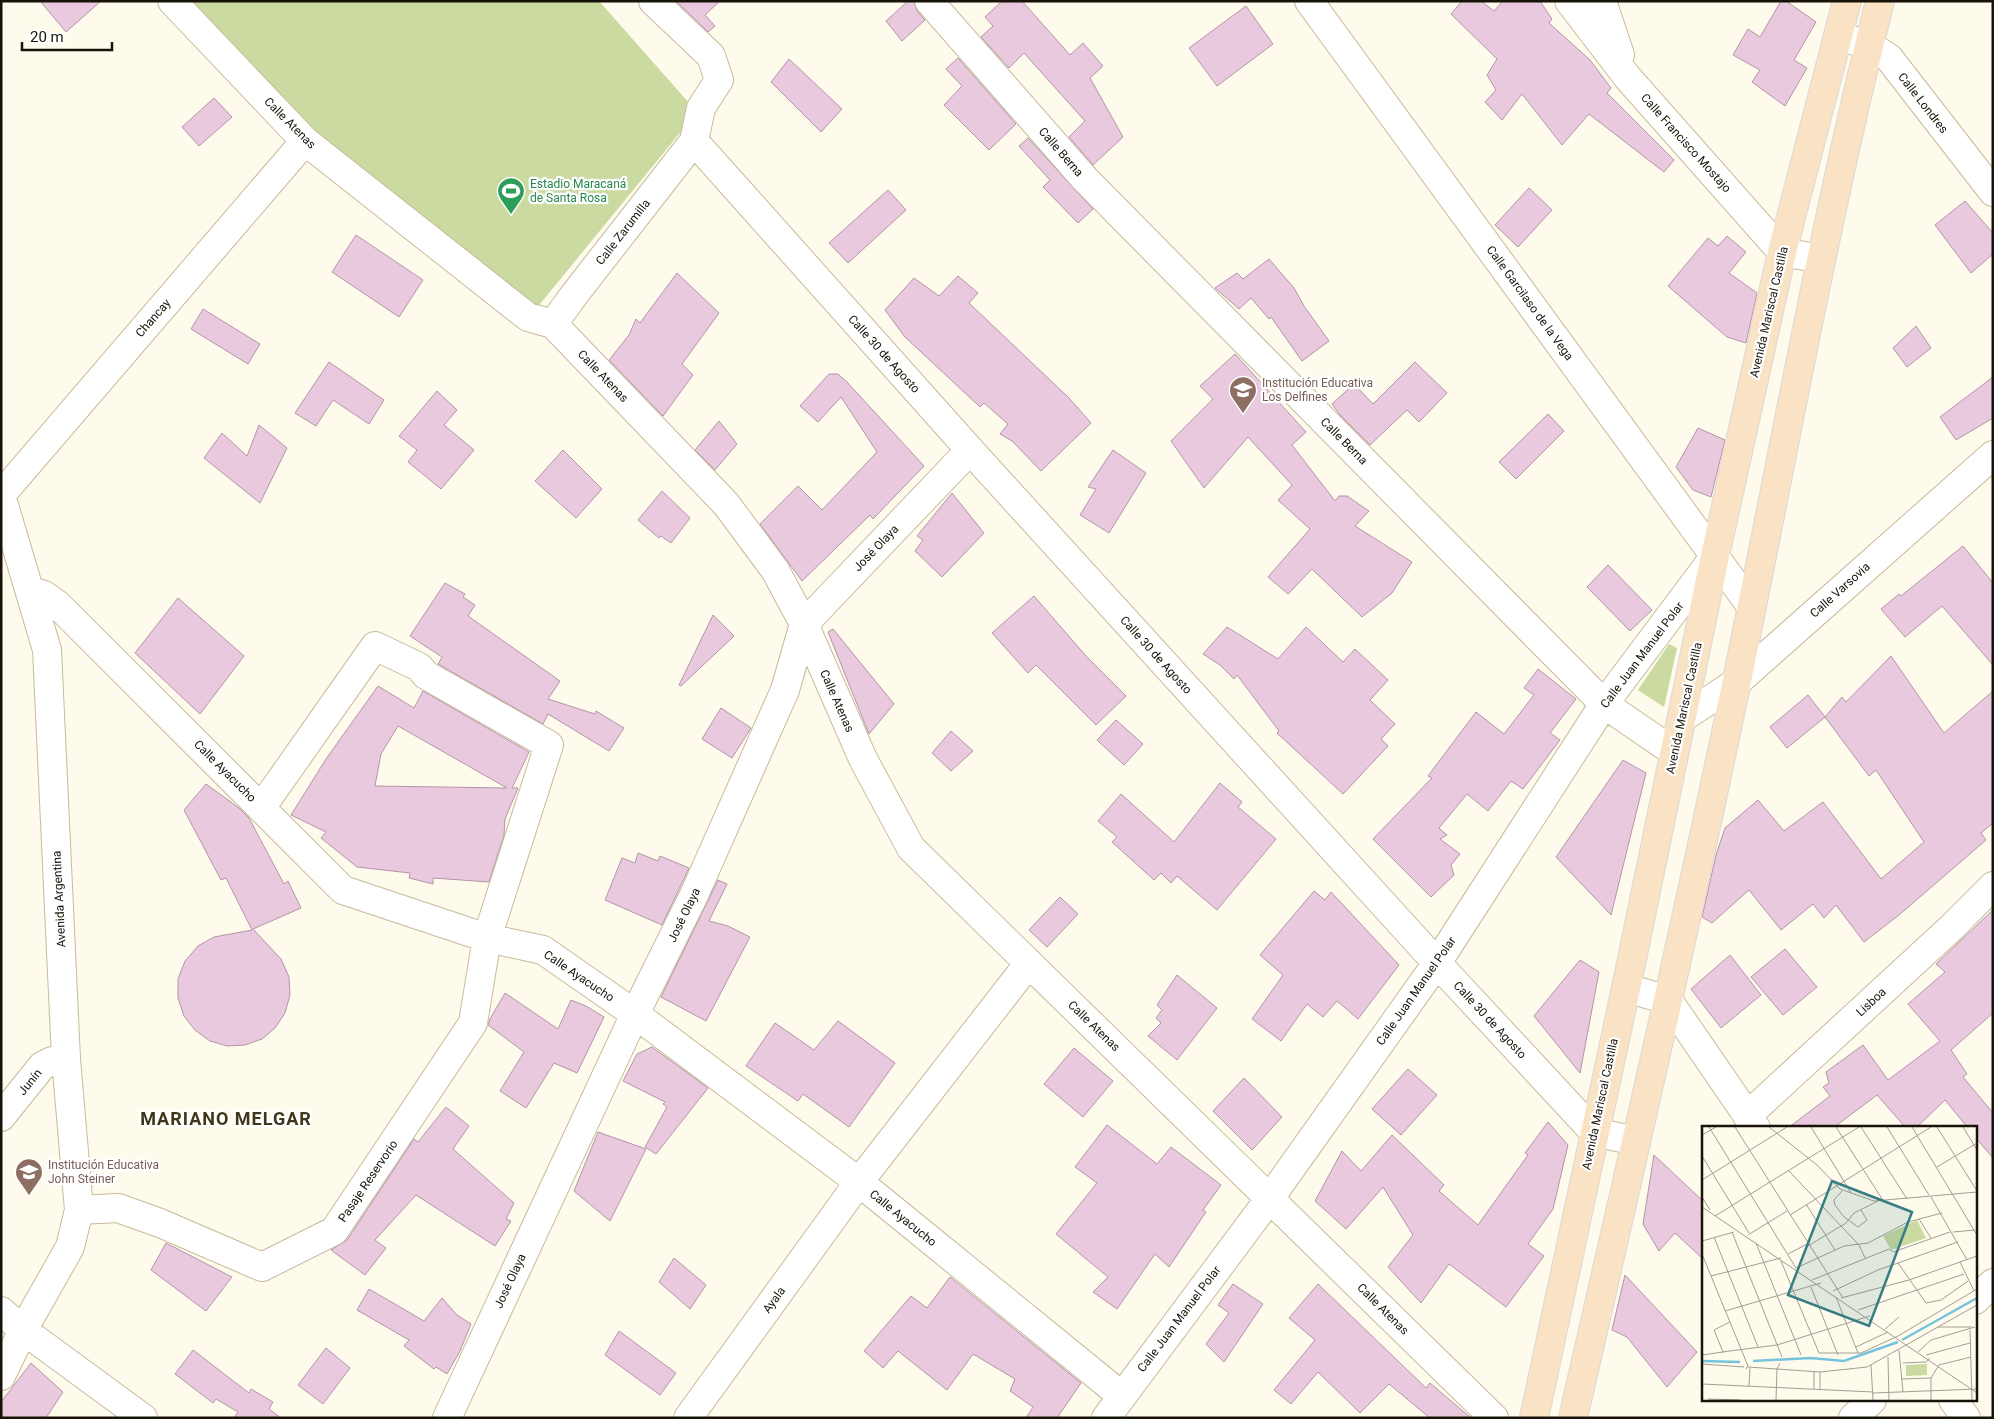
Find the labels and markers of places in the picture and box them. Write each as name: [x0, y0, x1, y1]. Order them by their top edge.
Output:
sports icon: Estadio Maracaná de Santa Rosa: [496, 176, 526, 215]
place label: Estadio Maracaná de Santa Rosa: [530, 177, 626, 205]
school or university icon: Institución Educativa Los Delfines: [1228, 375, 1258, 414]
place label: Institución Educativa Los Delfines: [1262, 376, 1373, 404]
school or university icon: Institución Educativa John Steiner: [14, 1157, 44, 1196]
place label: Institución Educativa John Steiner: [48, 1158, 159, 1186]

